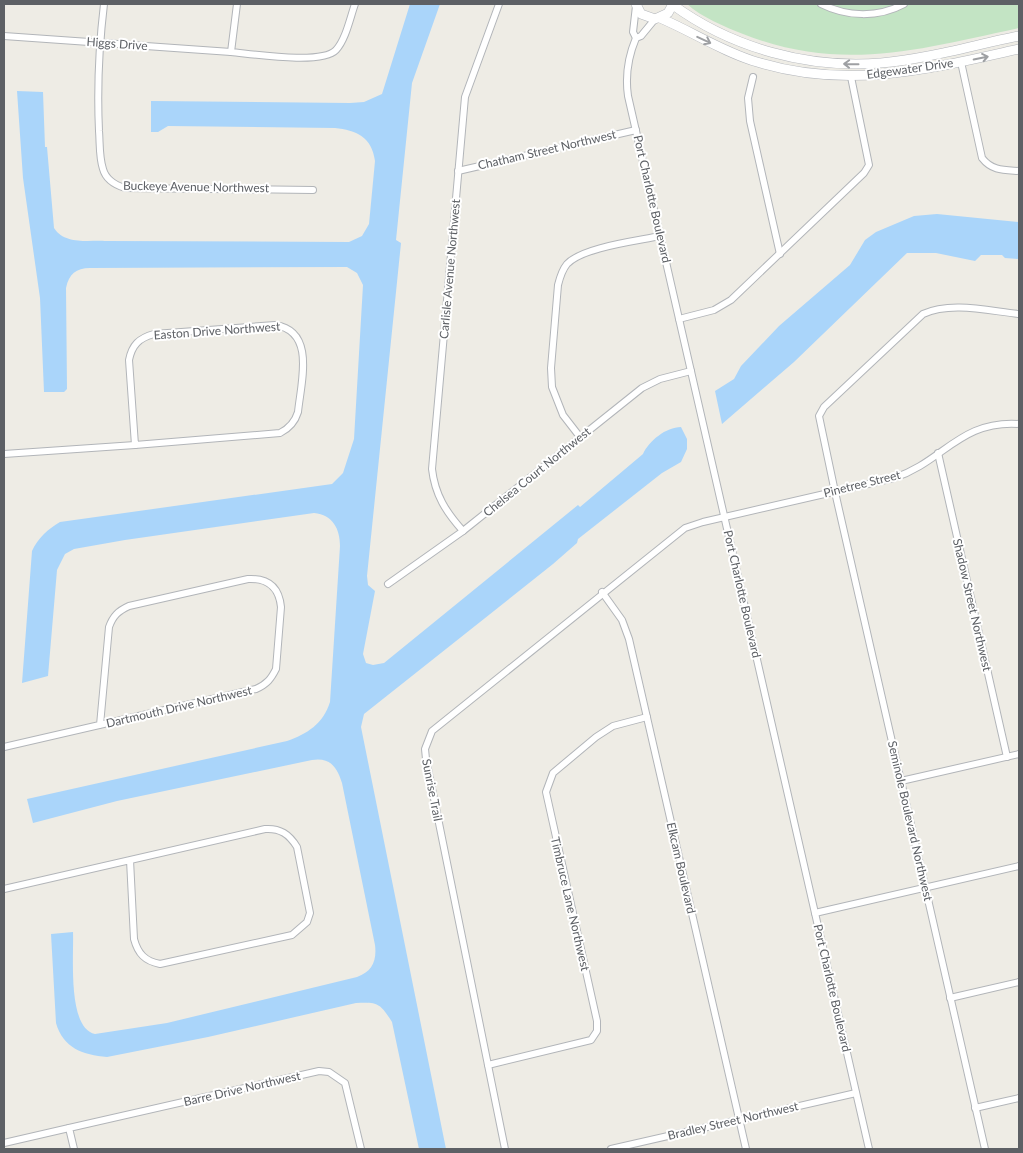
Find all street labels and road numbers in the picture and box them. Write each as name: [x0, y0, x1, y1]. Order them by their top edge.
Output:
street label: Higgs Drive: [86, 34, 148, 53]
street label: Edgewater Drive: [866, 55, 954, 82]
street label: Chatham Street Northwest: [476, 126, 618, 173]
street label: Port Charlotte Boulevard: [630, 134, 674, 264]
street label: Buckeye Avenue Northwest: [123, 178, 270, 195]
street label: Carlisle Avenue Northwest: [436, 198, 463, 339]
street label: Easton Drive Northwest: [153, 319, 281, 342]
street label: Chelsea Court Northwest: [480, 423, 594, 520]
street label: Pinetree Street: [822, 467, 903, 500]
street label: Port Charlotte Boulevard: [720, 529, 764, 659]
street label: Shadow Street Northwest: [950, 537, 995, 673]
street label: Dartmouth Drive Northwest: [105, 682, 254, 731]
street label: Seminole Boulevard Northwest: [885, 739, 936, 903]
street label: Sunrise Trail: [419, 758, 446, 822]
street label: Elkcam Boulevard: [664, 821, 699, 915]
street label: Timbruce Lane Northwest: [548, 835, 593, 973]
street label: Port Charlotte Boulevard: [810, 923, 854, 1053]
street label: Barre Drive Northwest: [182, 1068, 302, 1109]
street label: Bradley Street Northwest: [666, 1098, 800, 1143]

